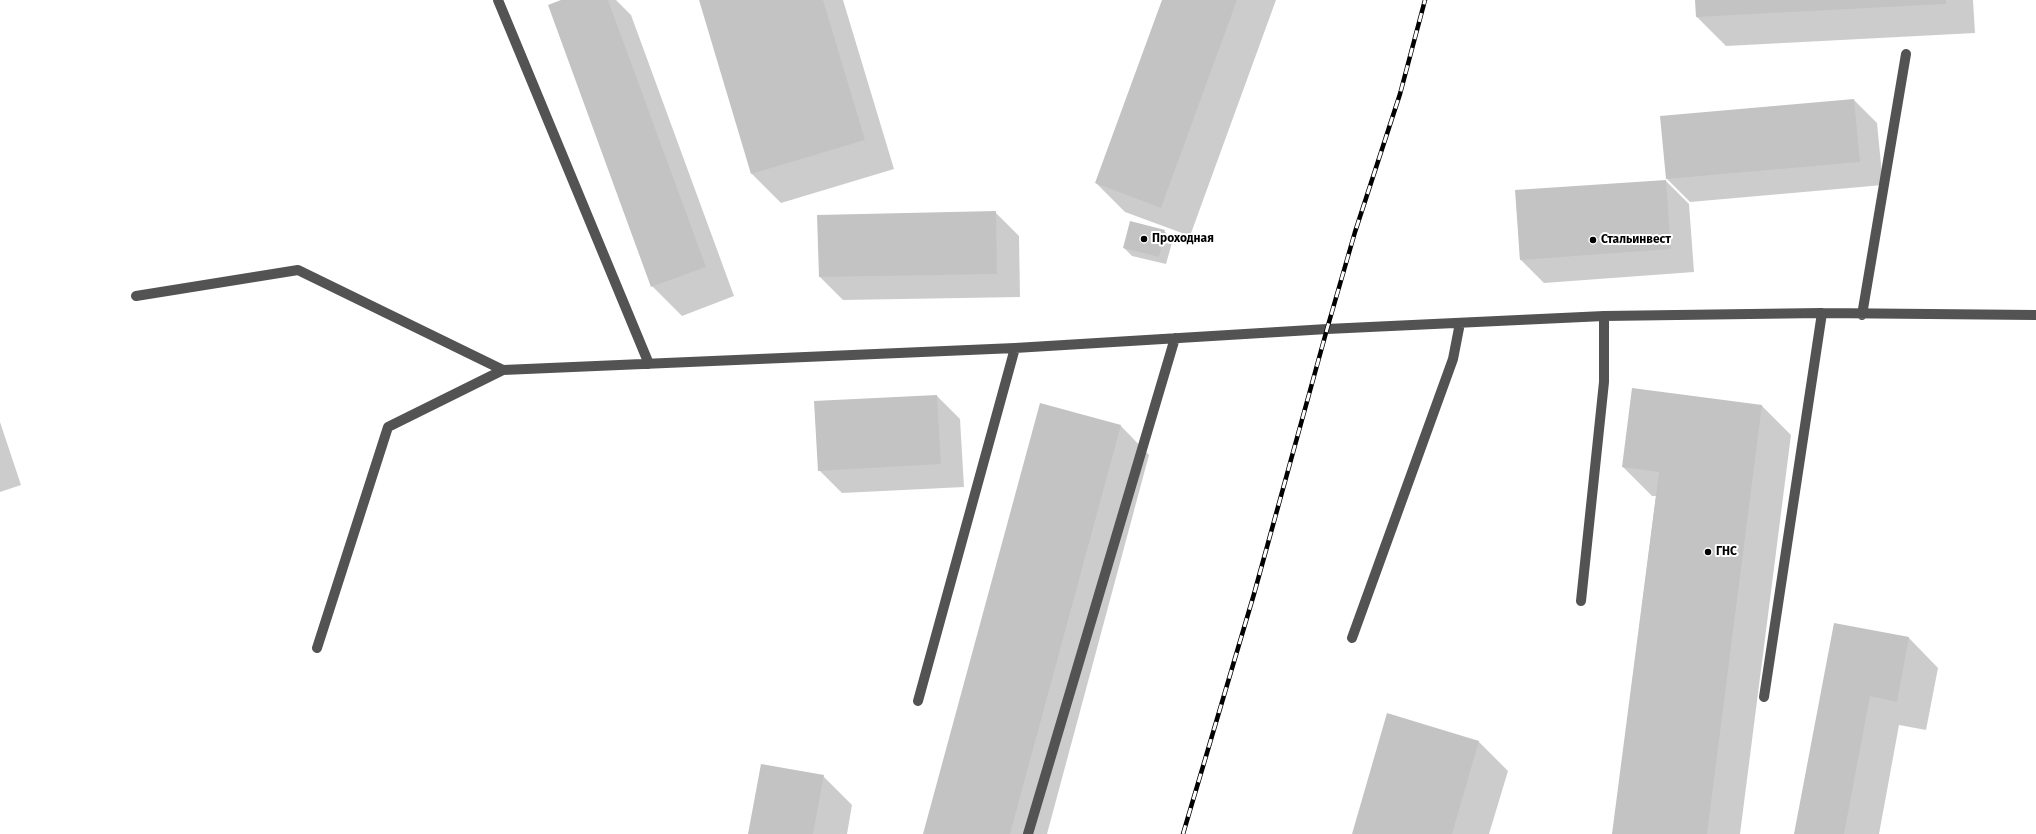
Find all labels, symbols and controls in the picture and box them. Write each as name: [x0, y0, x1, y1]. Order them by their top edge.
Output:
place label: Проходная: [1152, 232, 1214, 246]
place label: Стальинвест: [1601, 233, 1671, 247]
marker: Проходная: [1139, 234, 1149, 244]
marker: Стальинвест: [1588, 235, 1598, 245]
place label: ГНС: [1716, 545, 1737, 559]
marker: ГНС: [1703, 547, 1713, 557]

